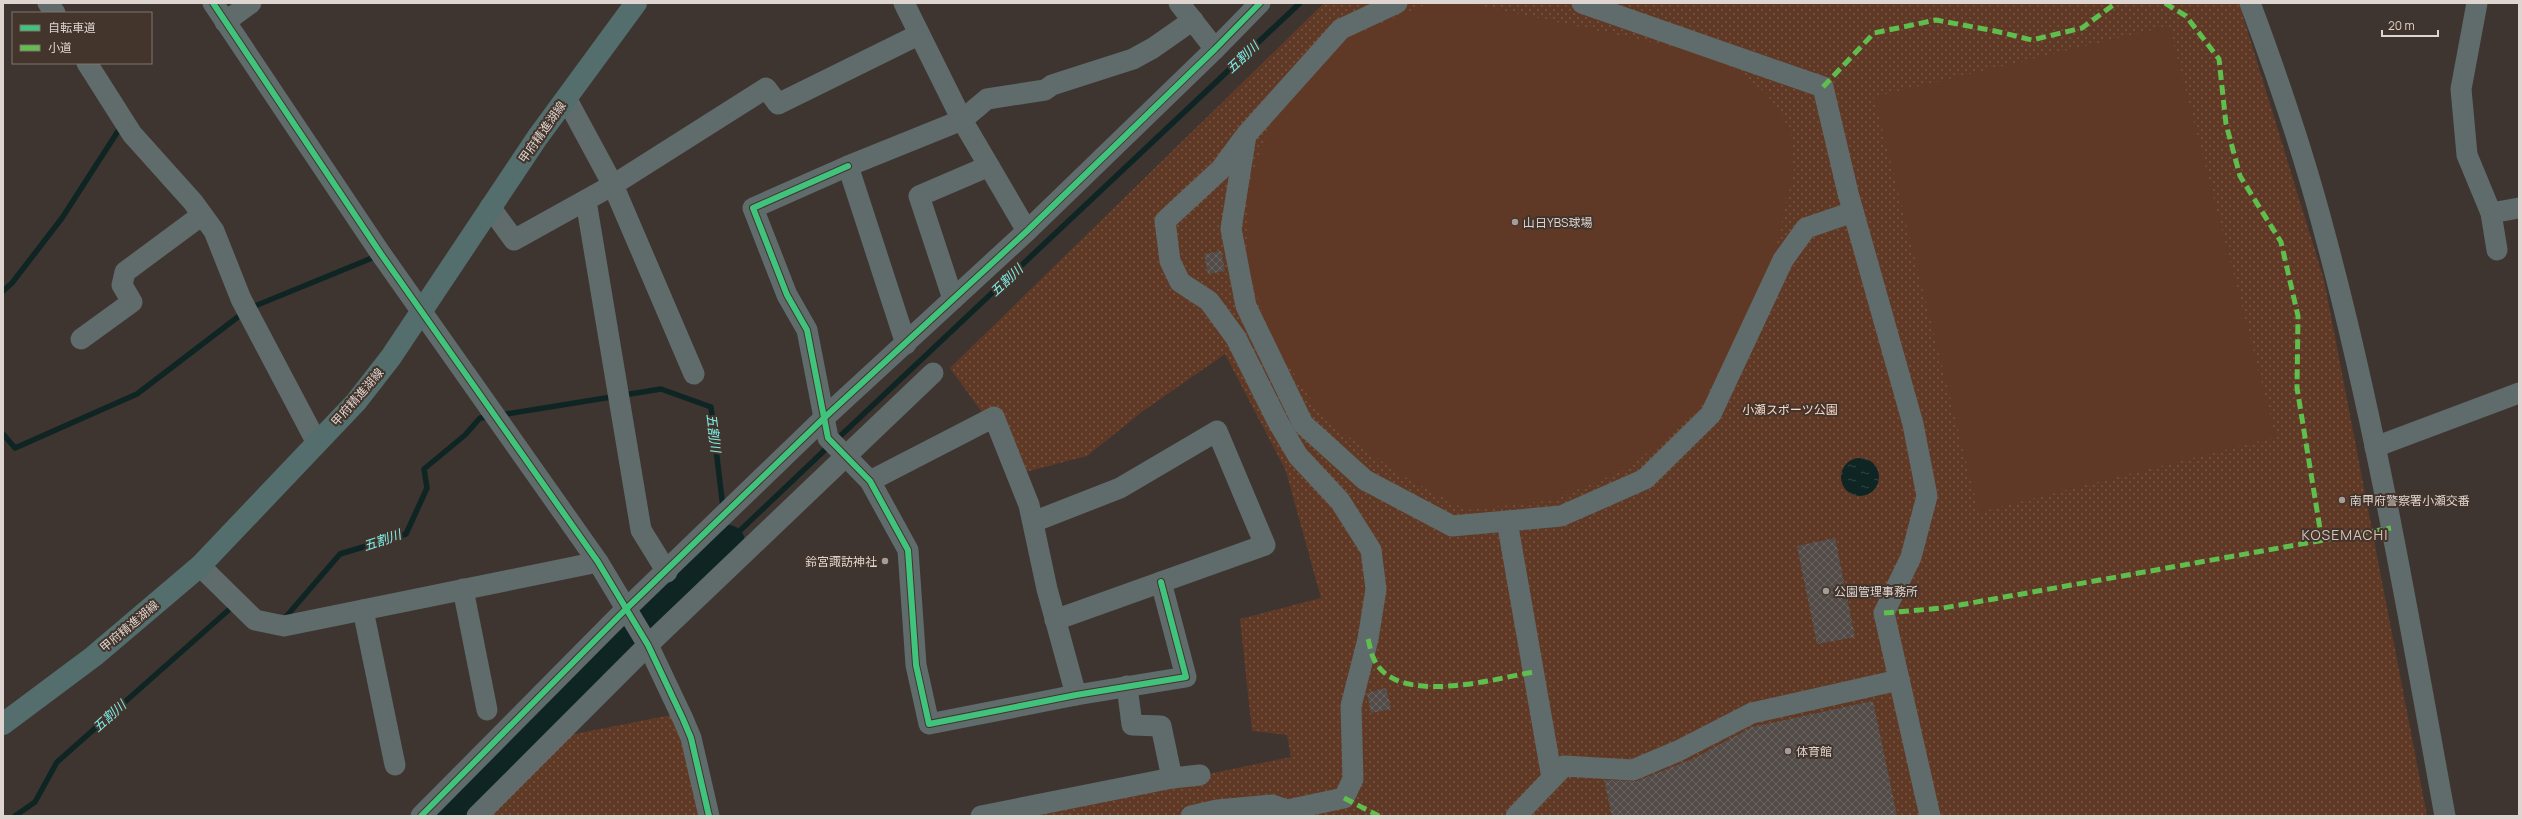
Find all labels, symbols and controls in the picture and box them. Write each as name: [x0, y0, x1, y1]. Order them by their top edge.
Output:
legend: [12, 12, 152, 64]
scale bar: [2382, 12, 2438, 38]
text: 20 m: [2388, 17, 2415, 34]
text: 自転車道: [48, 19, 96, 36]
water label: 五割川: [1222, 36, 1264, 77]
text: 小道: [48, 39, 72, 56]
street label: 甲府精進湖線: [514, 98, 570, 166]
place label: 山日YBS球場: [1523, 214, 1592, 231]
marker: 山日YBS球場: [1510, 217, 1520, 227]
water label: 五割川: [986, 259, 1028, 300]
street label: 甲府精進湖線: [327, 364, 387, 430]
park label: 小瀬スポーツ公園: [1742, 401, 1838, 418]
water label: 五割川: [703, 413, 726, 455]
place label: 南甲府警察署小瀬交番: [2350, 492, 2470, 509]
marker: 南甲府警察署小瀬交番: [2337, 495, 2347, 505]
water label: 五割川: [361, 524, 405, 555]
district label: KOSEMACHI: [2302, 525, 2388, 544]
place label: 鈴宮諏訪神社: [805, 553, 877, 570]
marker: 鈴宮諏訪神社: [880, 556, 890, 566]
place label: 公園管理事務所: [1834, 583, 1918, 600]
marker: 公園管理事務所: [1821, 586, 1831, 596]
street label: 甲府精進湖線: [96, 596, 162, 656]
water label: 五割川: [88, 695, 131, 736]
place label: 体育館: [1796, 743, 1832, 760]
marker: 体育館: [1783, 746, 1793, 756]

